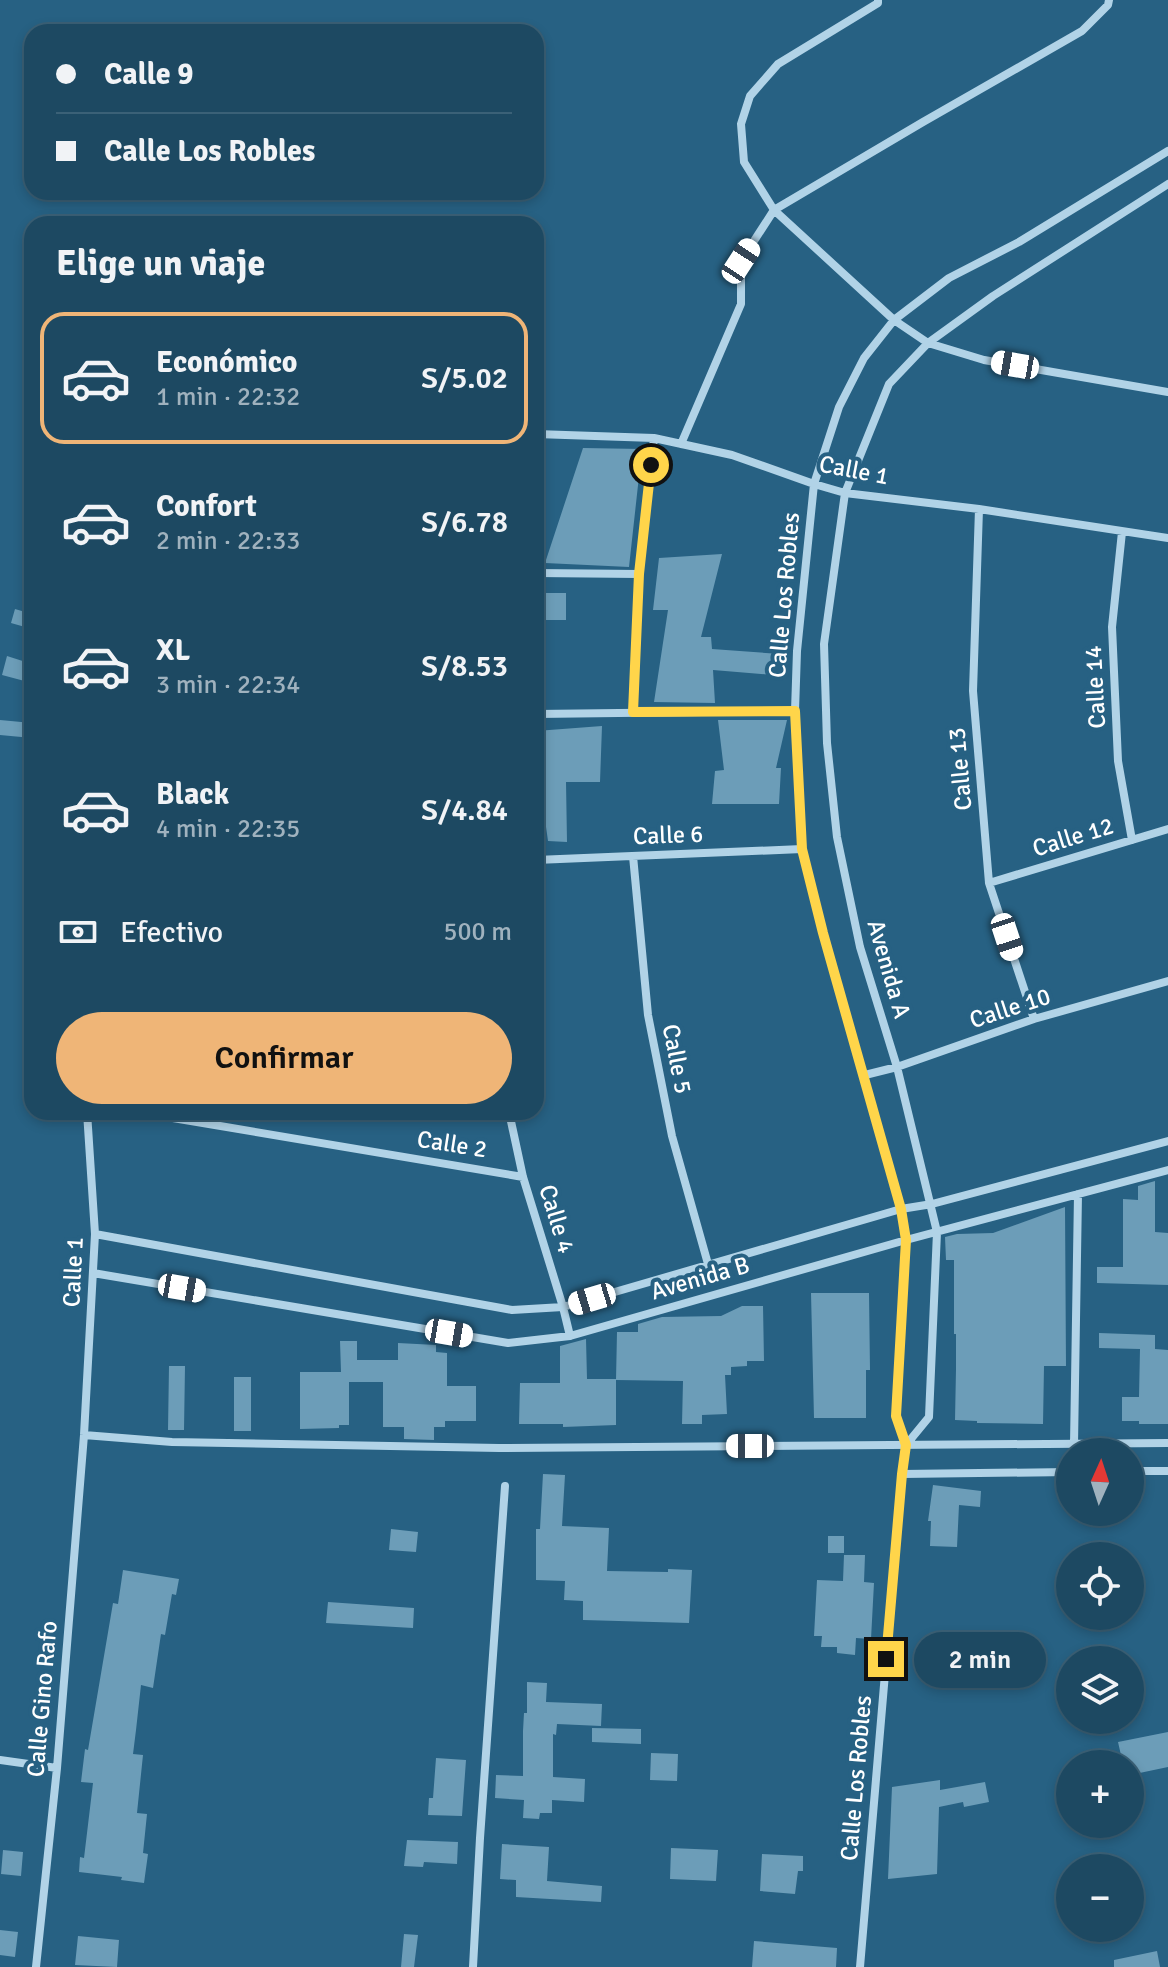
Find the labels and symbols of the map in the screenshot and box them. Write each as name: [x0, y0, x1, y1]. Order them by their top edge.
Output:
car: [718, 234, 764, 288]
car: [989, 349, 1041, 381]
route start: [633, 447, 669, 483]
street label: Calle 1: [817, 449, 891, 491]
street label: Calle Los Robles: [762, 511, 806, 679]
street label: Calle 14: [1078, 645, 1112, 729]
street label: Calle 13: [941, 726, 979, 812]
street label: Calle 12: [1029, 810, 1117, 864]
street label: Calle 6: [632, 819, 704, 851]
car: [988, 910, 1026, 964]
street label: Avenida A: [861, 916, 917, 1022]
street label: Calle 10: [966, 981, 1054, 1035]
street label: Calle 5: [656, 1022, 698, 1096]
street label: Calle 2: [415, 1124, 489, 1164]
street label: Calle 4: [532, 1181, 582, 1257]
street label: Calle 1: [56, 1236, 90, 1308]
street label: Avenida B: [647, 1250, 753, 1306]
car: [156, 1272, 208, 1304]
car: [566, 1281, 618, 1317]
car: [423, 1317, 475, 1349]
car: [726, 1434, 774, 1458]
north arrow: [1056, 1438, 1144, 1526]
street label: Calle Gino Rafo: [20, 1620, 64, 1778]
callout: 2 min: [914, 1631, 1046, 1687]
route end: [868, 1641, 904, 1677]
street label: Calle Los Robles: [834, 1694, 878, 1862]

